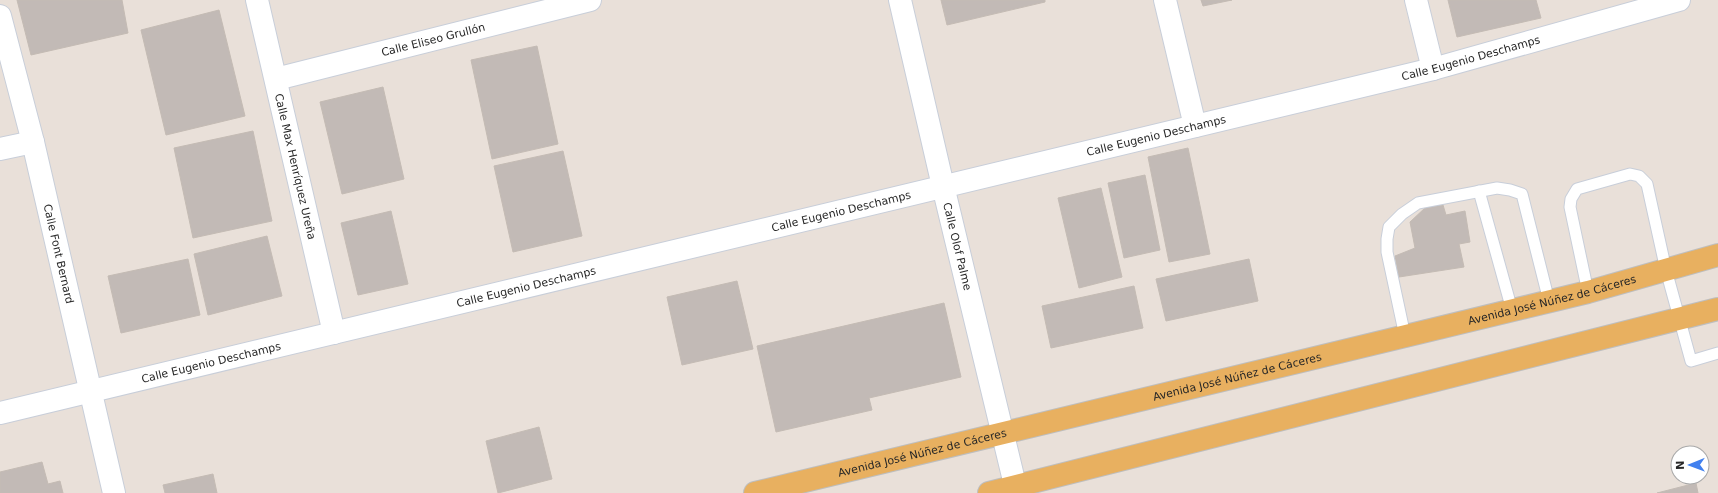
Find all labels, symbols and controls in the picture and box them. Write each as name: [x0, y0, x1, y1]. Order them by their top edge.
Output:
street label: Calle Eliseo Grullón: [380, 21, 486, 59]
street label: Calle Eugenio Deschamps: [1400, 33, 1542, 83]
street label: Calle Max Henríquez Ureña: [272, 92, 318, 241]
street label: Calle Eugenio Deschamps: [1085, 113, 1228, 159]
street label: Calle Eugenio Deschamps: [770, 188, 913, 235]
street label: Calle Olof Palme: [940, 201, 974, 292]
street label: Calle Font Bernard: [41, 203, 76, 305]
street label: Calle Eugenio Deschamps: [455, 264, 598, 310]
street label: Avenida José Núñez de Cáceres: [1467, 273, 1638, 328]
street label: Calle Eugenio Deschamps: [140, 340, 282, 386]
street label: Avenida José Núñez de Cáceres: [1152, 350, 1323, 404]
street label: Avenida José Núñez de Cáceres: [837, 426, 1008, 480]
north arrow: [1670, 445, 1710, 485]
text: N: [1674, 460, 1687, 470]

